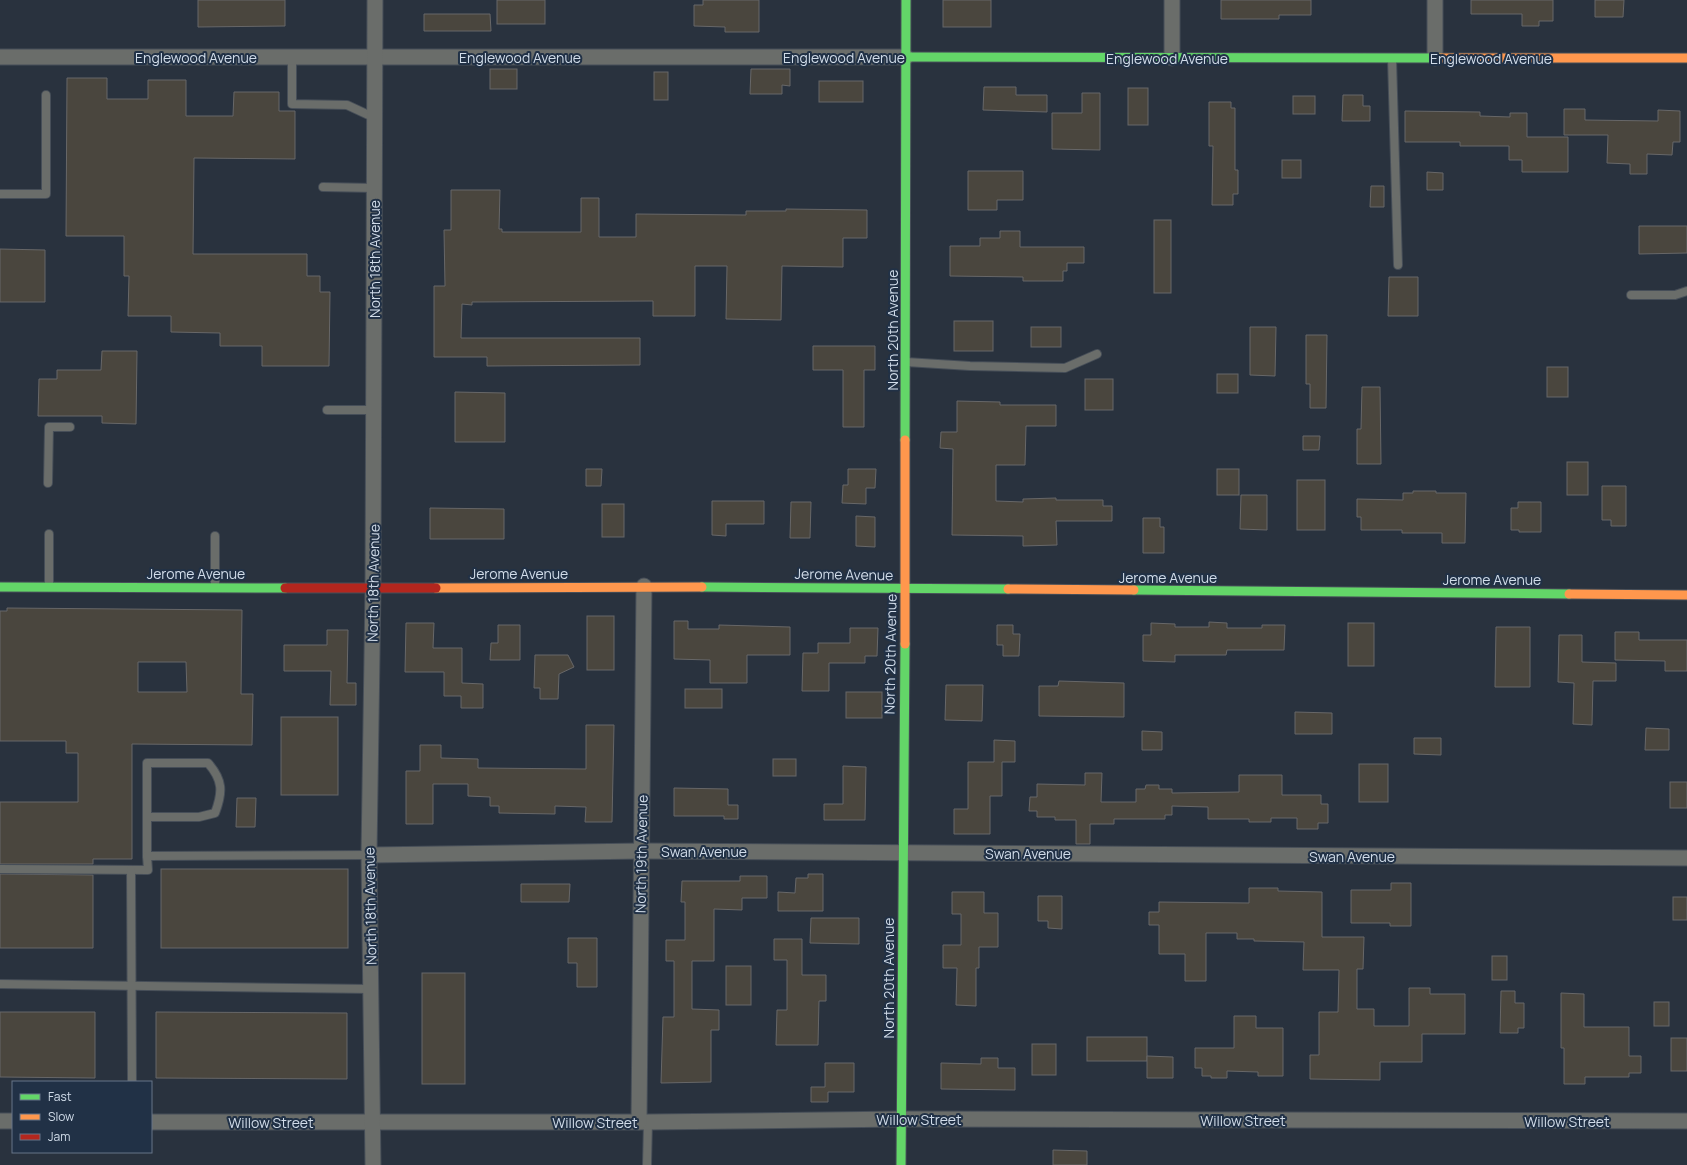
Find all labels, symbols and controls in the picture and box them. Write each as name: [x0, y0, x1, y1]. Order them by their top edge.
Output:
street label: Englewood Avenue: [135, 48, 257, 67]
street label: Englewood Avenue: [459, 48, 581, 67]
street label: Englewood Avenue: [783, 48, 905, 67]
street label: Englewood Avenue: [1106, 49, 1228, 68]
street label: Englewood Avenue: [1430, 49, 1552, 68]
street label: North 18th Avenue: [365, 200, 384, 318]
street label: North 20th Avenue: [883, 270, 902, 390]
street label: North 18th Avenue: [362, 524, 384, 642]
street label: Jerome Avenue: [147, 564, 245, 583]
street label: Jerome Avenue: [470, 564, 568, 583]
street label: Jerome Avenue: [795, 564, 893, 584]
street label: Jerome Avenue: [1119, 568, 1217, 587]
street label: Jerome Avenue: [1443, 570, 1541, 589]
street label: North 20th Avenue: [879, 593, 901, 715]
street label: North 19th Avenue: [630, 795, 652, 913]
street label: Swan Avenue: [661, 842, 747, 861]
street label: Swan Avenue: [985, 844, 1071, 863]
street label: North 18th Avenue: [359, 847, 381, 965]
street label: Swan Avenue: [1309, 847, 1395, 866]
street label: North 20th Avenue: [879, 918, 898, 1038]
legend: [12, 1081, 152, 1153]
text: Fast: [48, 1088, 72, 1105]
text: Slow: [48, 1108, 74, 1125]
street label: Willow Street: [876, 1110, 962, 1129]
street label: Willow Street: [1200, 1111, 1286, 1130]
street label: Willow Street: [1524, 1112, 1610, 1131]
street label: Willow Street: [228, 1113, 314, 1132]
street label: Willow Street: [552, 1113, 638, 1132]
text: Jam: [48, 1128, 70, 1145]

